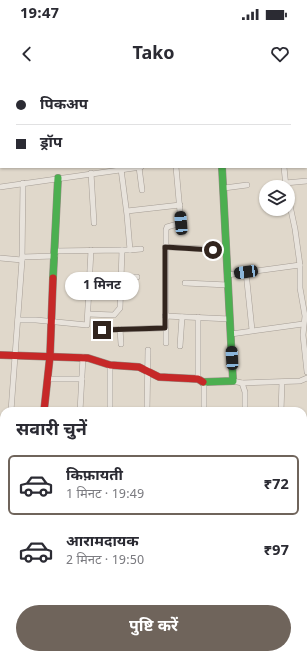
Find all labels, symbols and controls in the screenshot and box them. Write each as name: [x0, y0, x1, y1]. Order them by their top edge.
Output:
text: 19:47: [20, 5, 59, 24]
icon: back: [16, 43, 38, 65]
text: Tako: [133, 43, 174, 66]
icon: heart: [269, 43, 291, 65]
text: पिकअप: [40, 96, 88, 115]
text: ड्रॉप: [40, 134, 62, 153]
map controls: [259, 180, 295, 216]
button: layers: [259, 180, 295, 216]
car: [174, 211, 188, 235]
route start: [204, 241, 222, 259]
car: [233, 264, 259, 280]
callout: 1 मिनट: [65, 272, 139, 300]
text: 1 मिनट: [83, 277, 121, 294]
route end: [93, 321, 111, 339]
car: [225, 346, 239, 370]
text: सवारी चुनें: [16, 419, 87, 442]
icon: car: [18, 467, 54, 503]
text: किफ़ायती: [66, 467, 123, 486]
text: ₹72: [263, 476, 289, 495]
text: 1 मिनट · 19:49: [66, 486, 144, 503]
icon: car: [18, 533, 54, 569]
text: आरामदायक: [66, 533, 139, 552]
text: ₹97: [263, 542, 289, 561]
text: 2 मिनट · 19:50: [66, 552, 144, 569]
button: पुष्टि करें: [16, 605, 291, 651]

